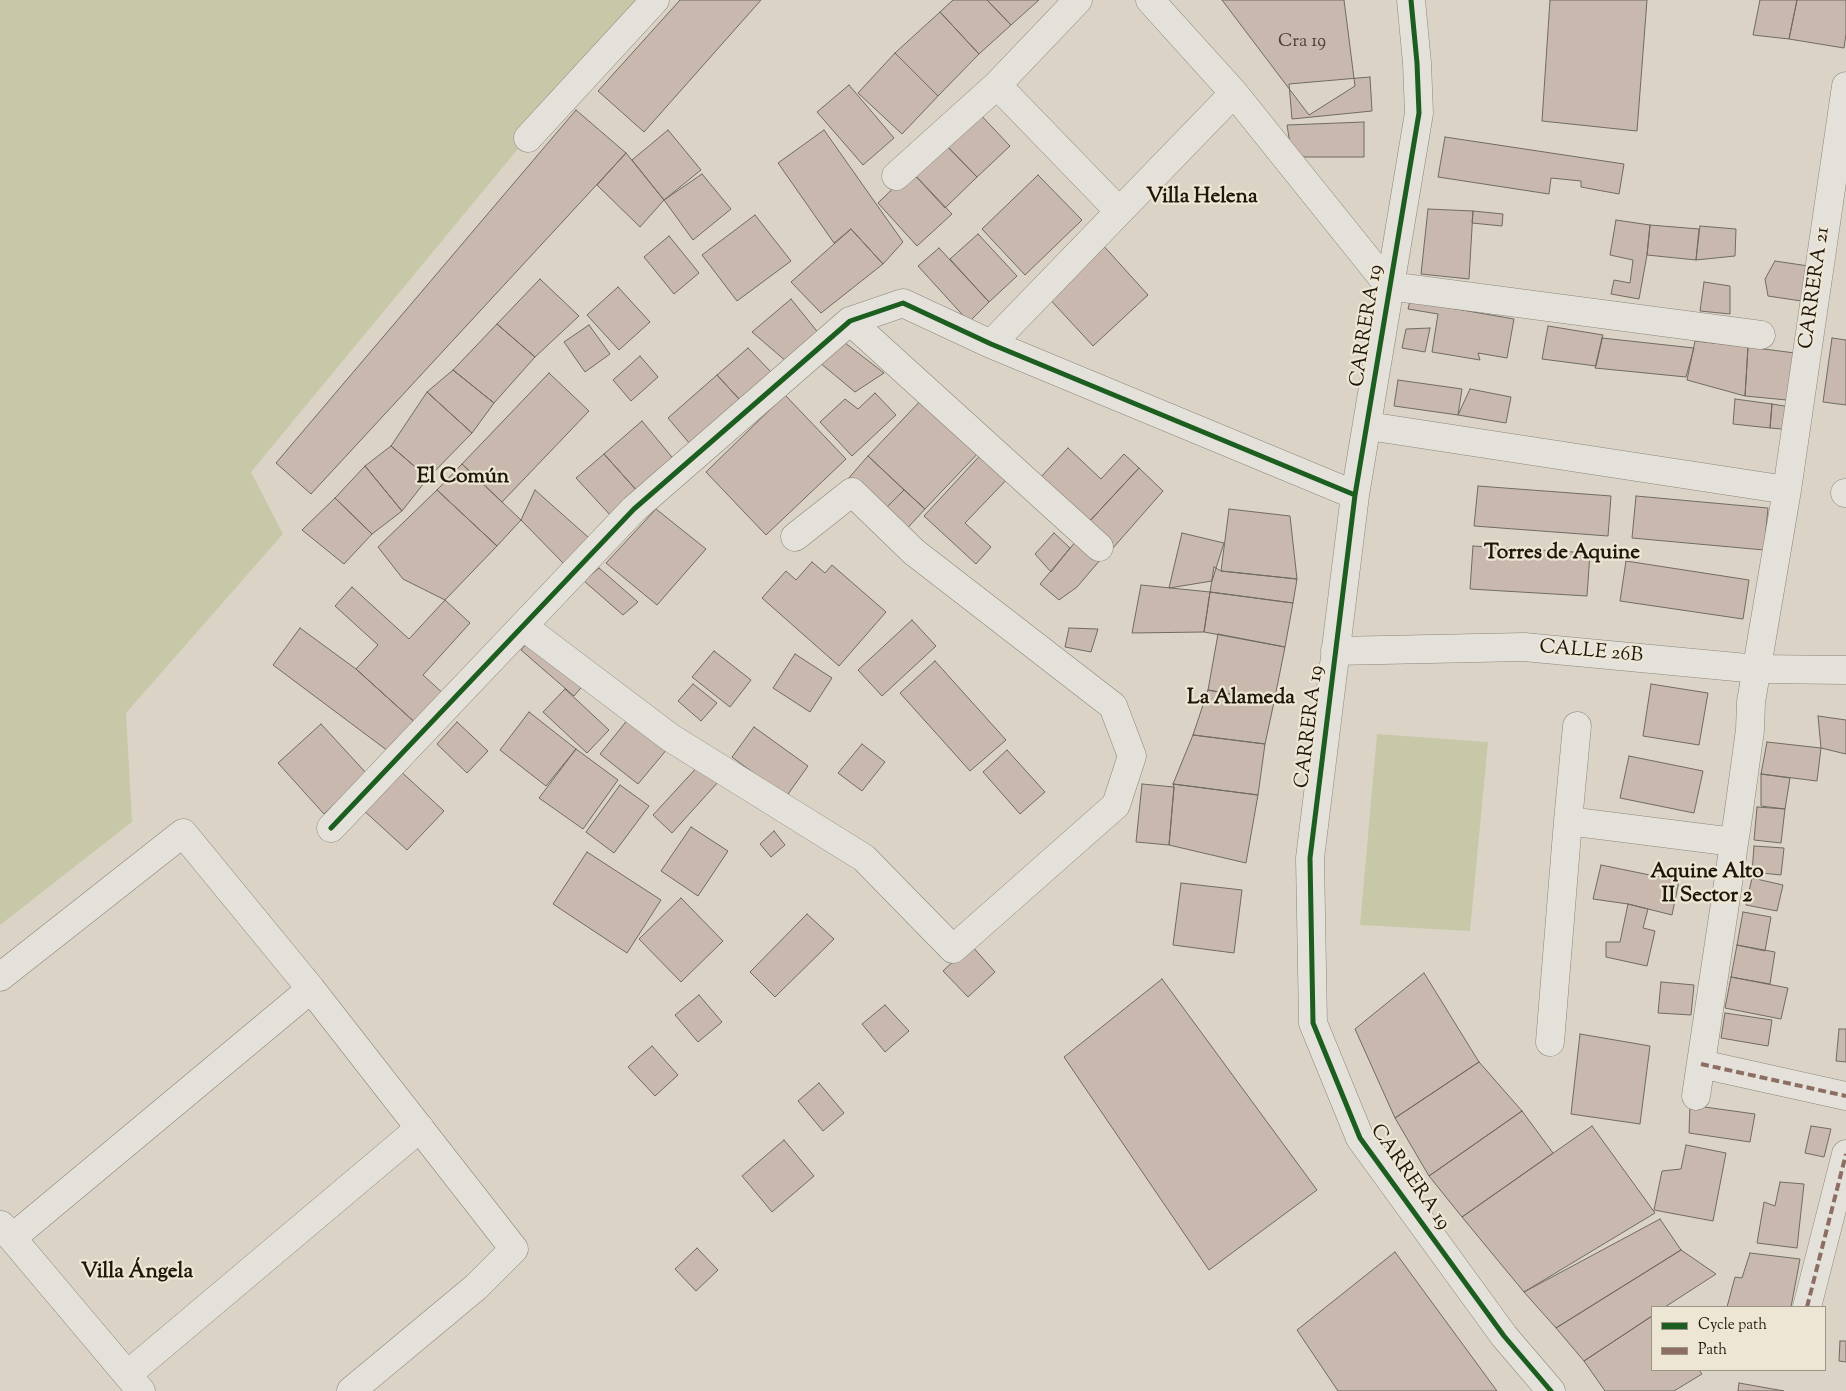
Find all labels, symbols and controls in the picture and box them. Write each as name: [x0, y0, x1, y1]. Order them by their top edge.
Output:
house number: Cra 19: [1278, 32, 1326, 54]
district label: Villa Helena: [1146, 185, 1258, 211]
street label: CARRERA 21: [1796, 225, 1836, 351]
street label: CARRERA 19: [1346, 263, 1390, 389]
district label: El Común: [417, 465, 509, 491]
district label: Torres de Aquine: [1484, 541, 1640, 567]
street label: CALLE 26B: [1538, 637, 1644, 669]
street label: CARRERA 19: [1292, 664, 1330, 790]
district label: La Alameda: [1187, 686, 1295, 712]
district label: Aquine Alto II Sector 2: [1650, 860, 1764, 910]
street label: CARRERA 19: [1364, 1121, 1454, 1235]
district label: Villa Ángela: [81, 1260, 193, 1286]
legend: [1651, 1306, 1826, 1371]
text: Cycle path: [1698, 1315, 1767, 1336]
text: Path: [1698, 1340, 1727, 1361]

